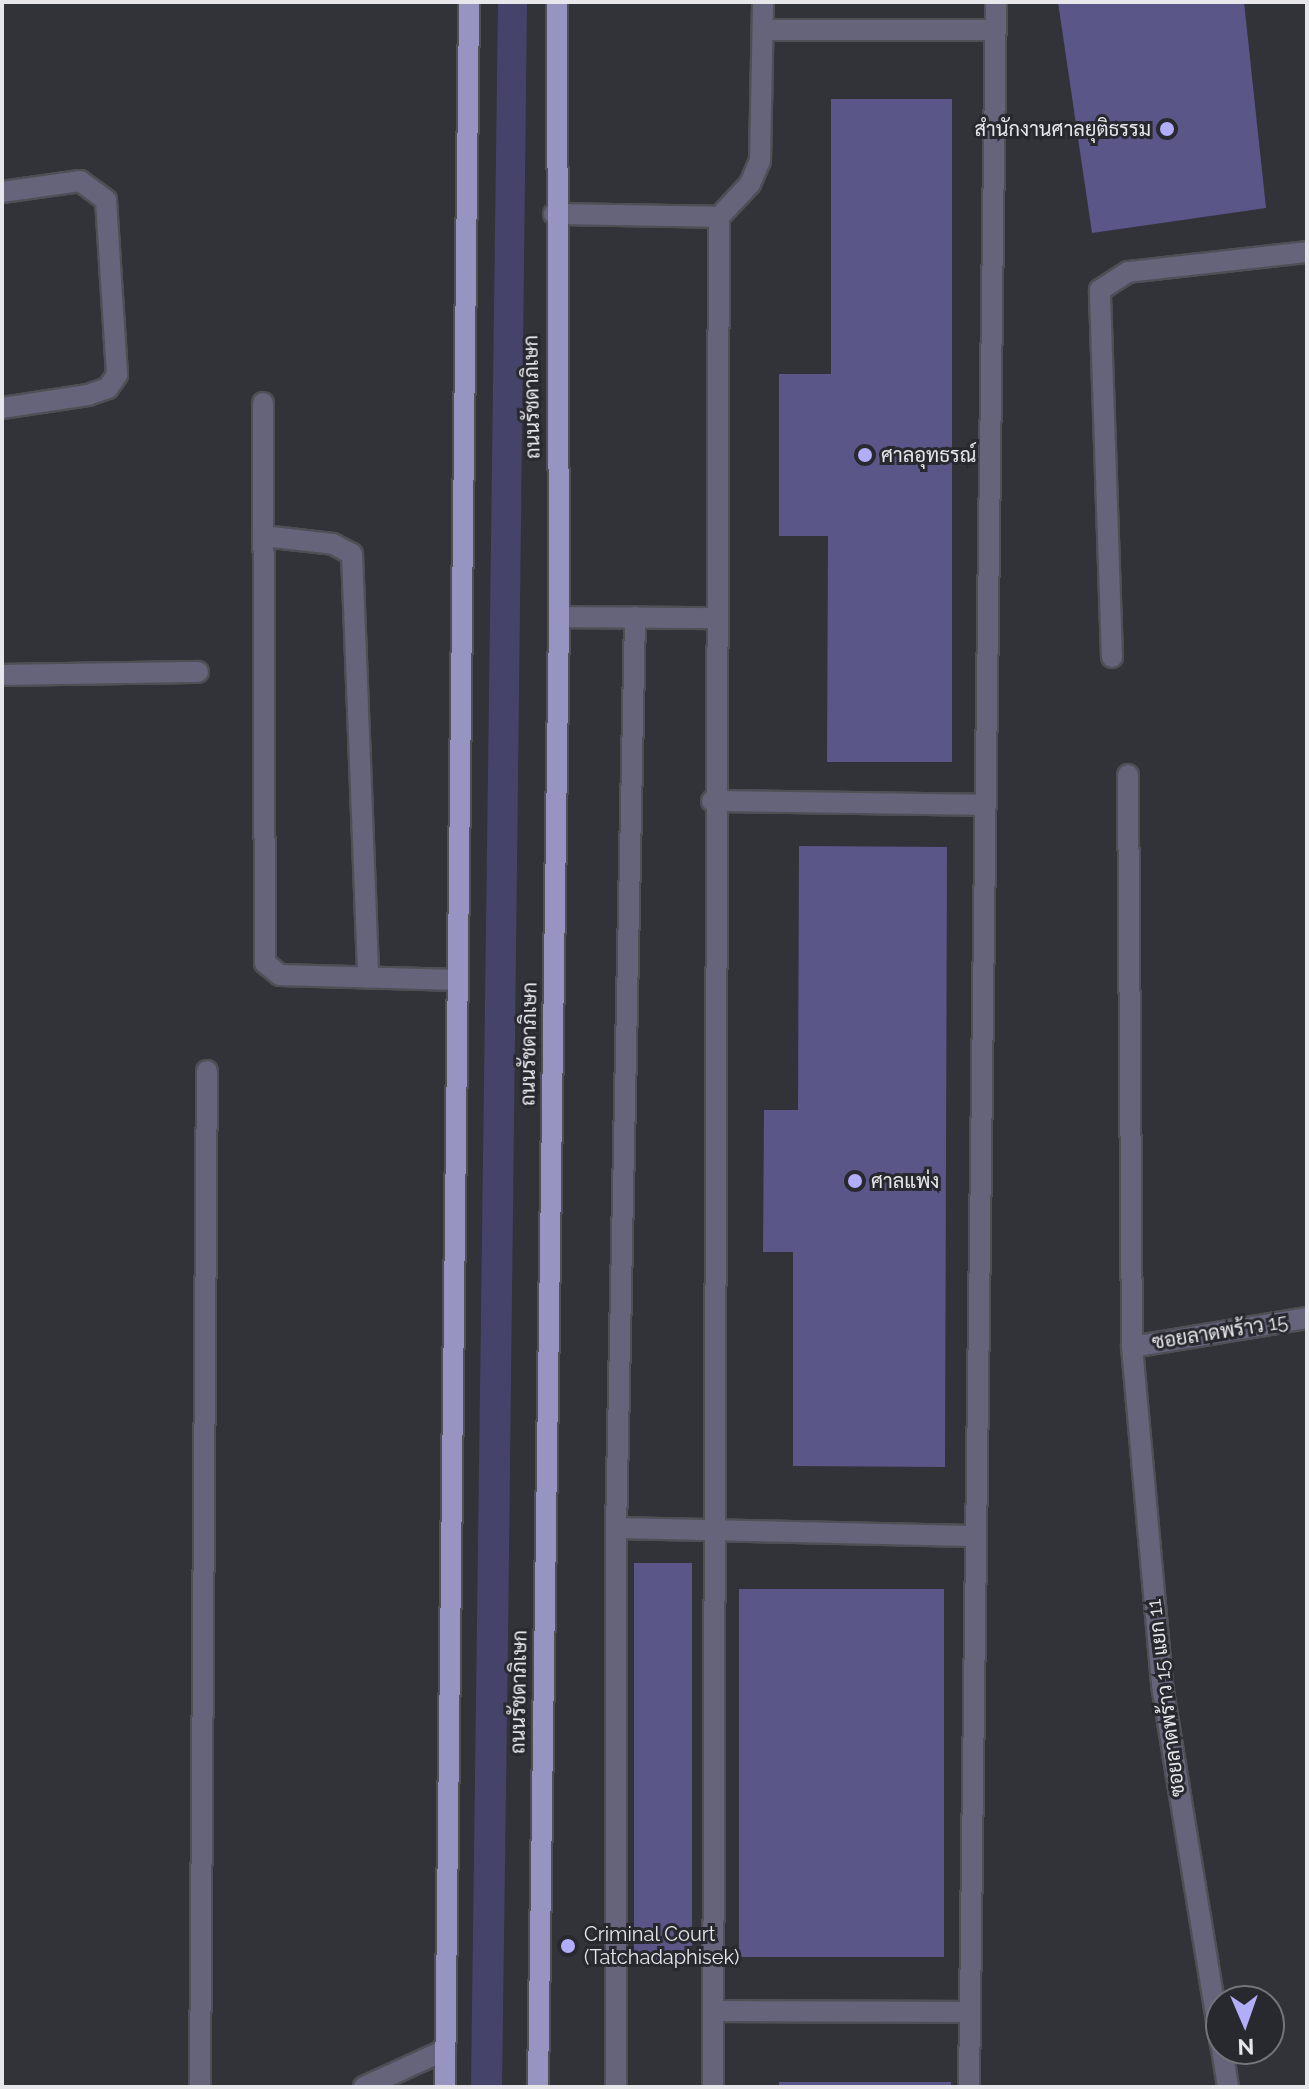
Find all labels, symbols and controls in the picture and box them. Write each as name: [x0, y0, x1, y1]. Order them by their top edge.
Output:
place label: สำนักงานศาลยุติธรรม: [975, 117, 1151, 141]
marker: สำนักงานศาลยุติธรรม: [1158, 120, 1176, 138]
street label: ถนนรัชดาภิเษก: [519, 335, 545, 459]
place label: ศาลอุทธรณ์: [881, 443, 976, 467]
marker: ศาลอุทธรณ์: [856, 446, 874, 464]
street label: ถนนรัชดาภิเษก: [516, 982, 542, 1106]
place label: ศาลแพ่ง: [871, 1169, 939, 1193]
marker: ศาลแพ่ง: [846, 1172, 864, 1190]
street label: ซอยลาดพร้าว 15: [1150, 1309, 1290, 1355]
street label: ซอยลาดพร้าว 15 แยก 11: [1142, 1598, 1190, 1798]
street label: ถนนรัชดาภิเษก: [506, 1630, 532, 1754]
place label: Criminal Court (Tatchadaphisek): [584, 1922, 739, 1969]
marker: Criminal Court (Tatchadaphisek): [559, 1937, 577, 1955]
north arrow: [1205, 1985, 1285, 2065]
text: N: [1237, 2034, 1255, 2060]

